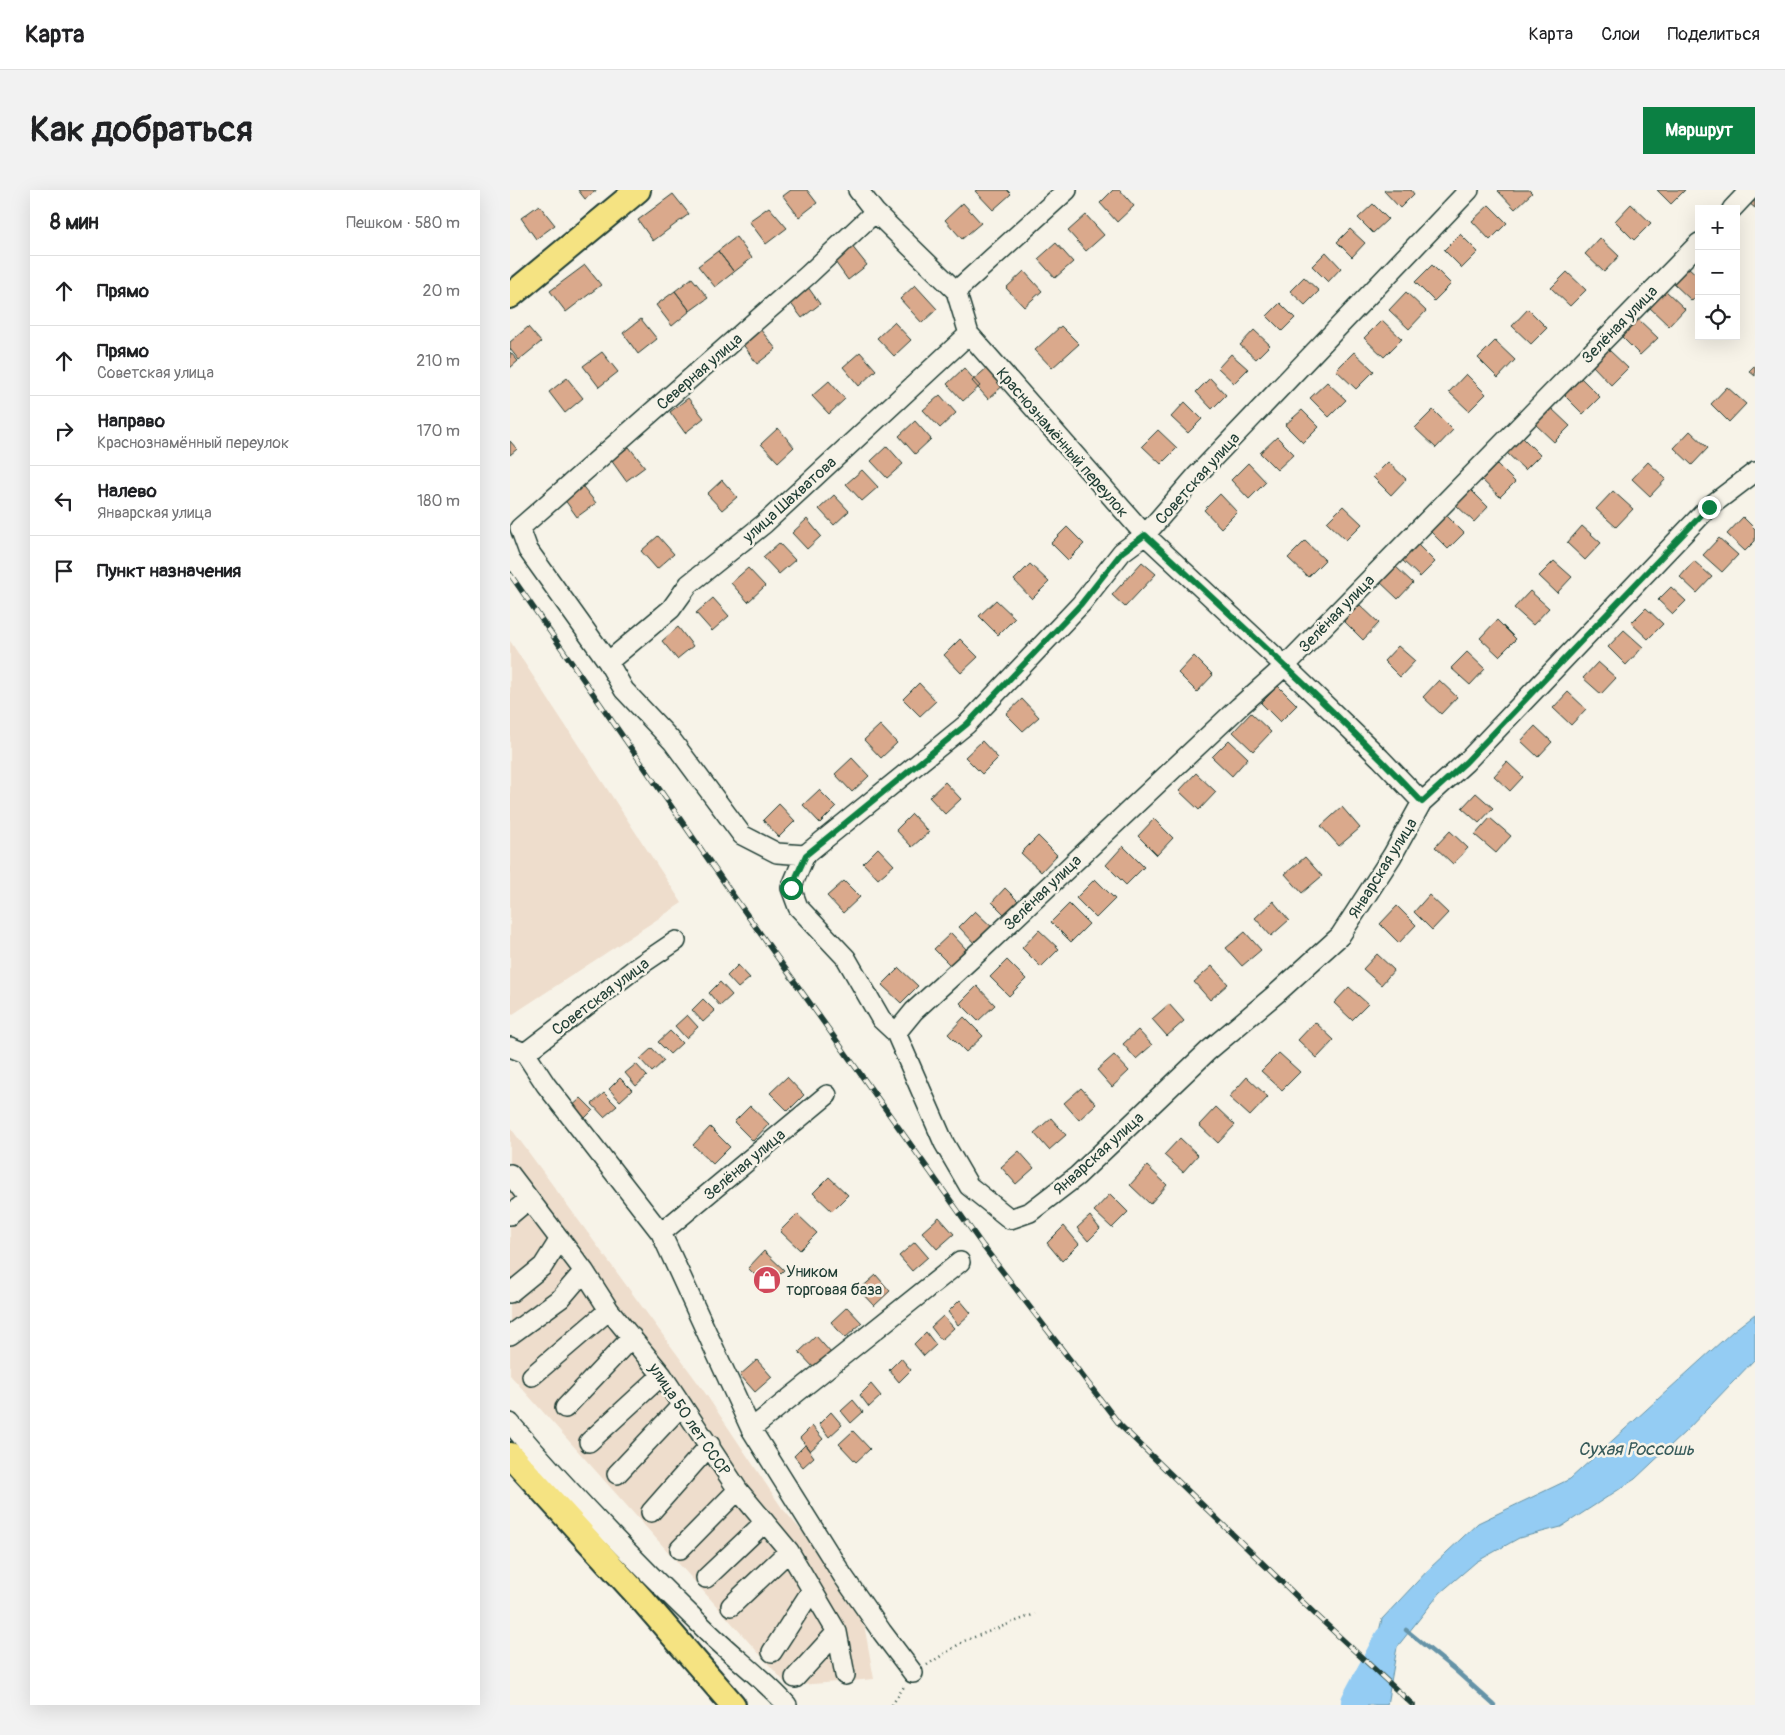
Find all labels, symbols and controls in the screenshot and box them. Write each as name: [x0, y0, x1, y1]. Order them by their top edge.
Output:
text: Карта: [25, 20, 84, 49]
text: Карта: [1529, 23, 1573, 46]
text: Слои: [1601, 23, 1639, 46]
text: Поделиться: [1667, 23, 1760, 46]
button: Маршрут: [1643, 107, 1755, 154]
text: Как добраться: [30, 108, 253, 152]
map controls: [1695, 205, 1740, 340]
button: +: [1695, 205, 1740, 250]
text: 8 мин: [50, 209, 99, 236]
text: Пешком · 580 m: [346, 213, 460, 233]
button: −: [1695, 250, 1740, 295]
icon: ahead: [50, 277, 78, 305]
text: Прямо: [97, 279, 149, 303]
text: 20 m: [422, 281, 460, 301]
street label: Зелёная улица: [1578, 281, 1662, 368]
button: locate: [1695, 295, 1740, 340]
street label: Северная улица: [653, 329, 747, 415]
text: Прямо: [97, 339, 149, 363]
icon: ahead: [50, 347, 78, 375]
text: 210 m: [416, 351, 460, 371]
text: Советская улица: [97, 363, 214, 383]
street label: Краснознамённый переулок: [992, 364, 1133, 522]
text: Направо: [97, 409, 165, 433]
icon: right: [50, 417, 78, 445]
text: 170 m: [417, 421, 460, 441]
street label: Советская улица: [1151, 429, 1244, 529]
text: Краснознамённый переулок: [97, 433, 289, 453]
street label: улица Шахватова: [738, 452, 841, 548]
text: Налево: [97, 479, 157, 503]
icon: left: [50, 487, 78, 515]
text: 180 m: [417, 491, 460, 511]
route end: [1698, 496, 1721, 519]
text: Январская улица: [97, 503, 212, 523]
icon: arrive: [50, 557, 78, 585]
text: Пункт назначения: [97, 559, 241, 583]
street label: Зелёная улица: [1295, 570, 1379, 657]
street label: Январская улица: [1344, 815, 1422, 922]
street label: Зелёная улица: [999, 851, 1086, 935]
route start: [780, 877, 803, 900]
street label: Советская улица: [548, 954, 653, 1040]
street label: Январская улица: [1049, 1108, 1148, 1200]
street label: Зелёная улица: [700, 1125, 790, 1205]
place label: Уником торговая база: [786, 1262, 882, 1300]
shop icon: Уником торговая база: [752, 1265, 782, 1295]
street label: улица 50 лет СССР: [643, 1359, 734, 1480]
water label: Сухая Россошь: [1578, 1438, 1695, 1461]

